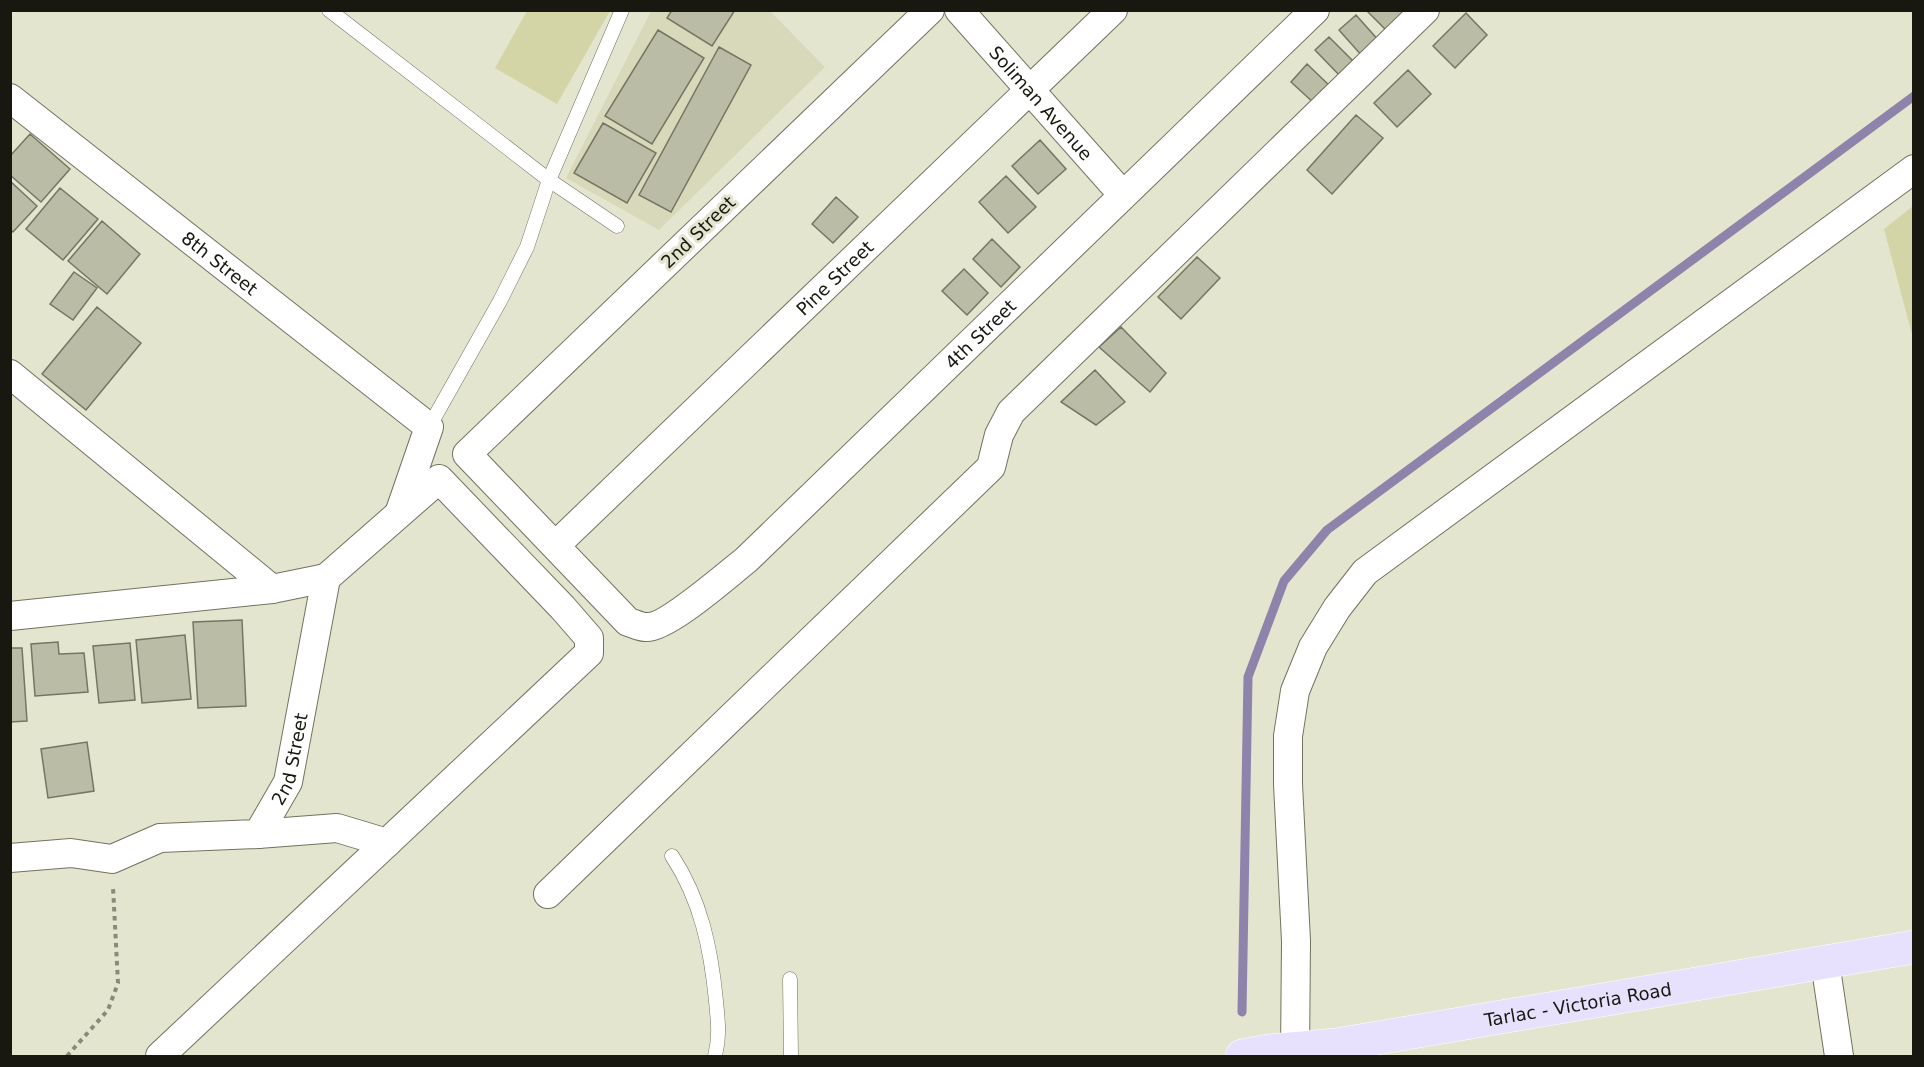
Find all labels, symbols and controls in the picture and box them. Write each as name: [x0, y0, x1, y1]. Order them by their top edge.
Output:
street label: Soliman Avenue: [985, 42, 1097, 164]
street label: 2nd Street: [657, 192, 739, 272]
street label: 8th Street: [178, 227, 262, 299]
street label: Pine Street: [792, 236, 877, 319]
street label: 4th Street: [940, 295, 1020, 373]
street label: 2nd Street: [267, 711, 311, 809]
street label: Tarlac - Victoria Road: [1482, 978, 1673, 1030]

